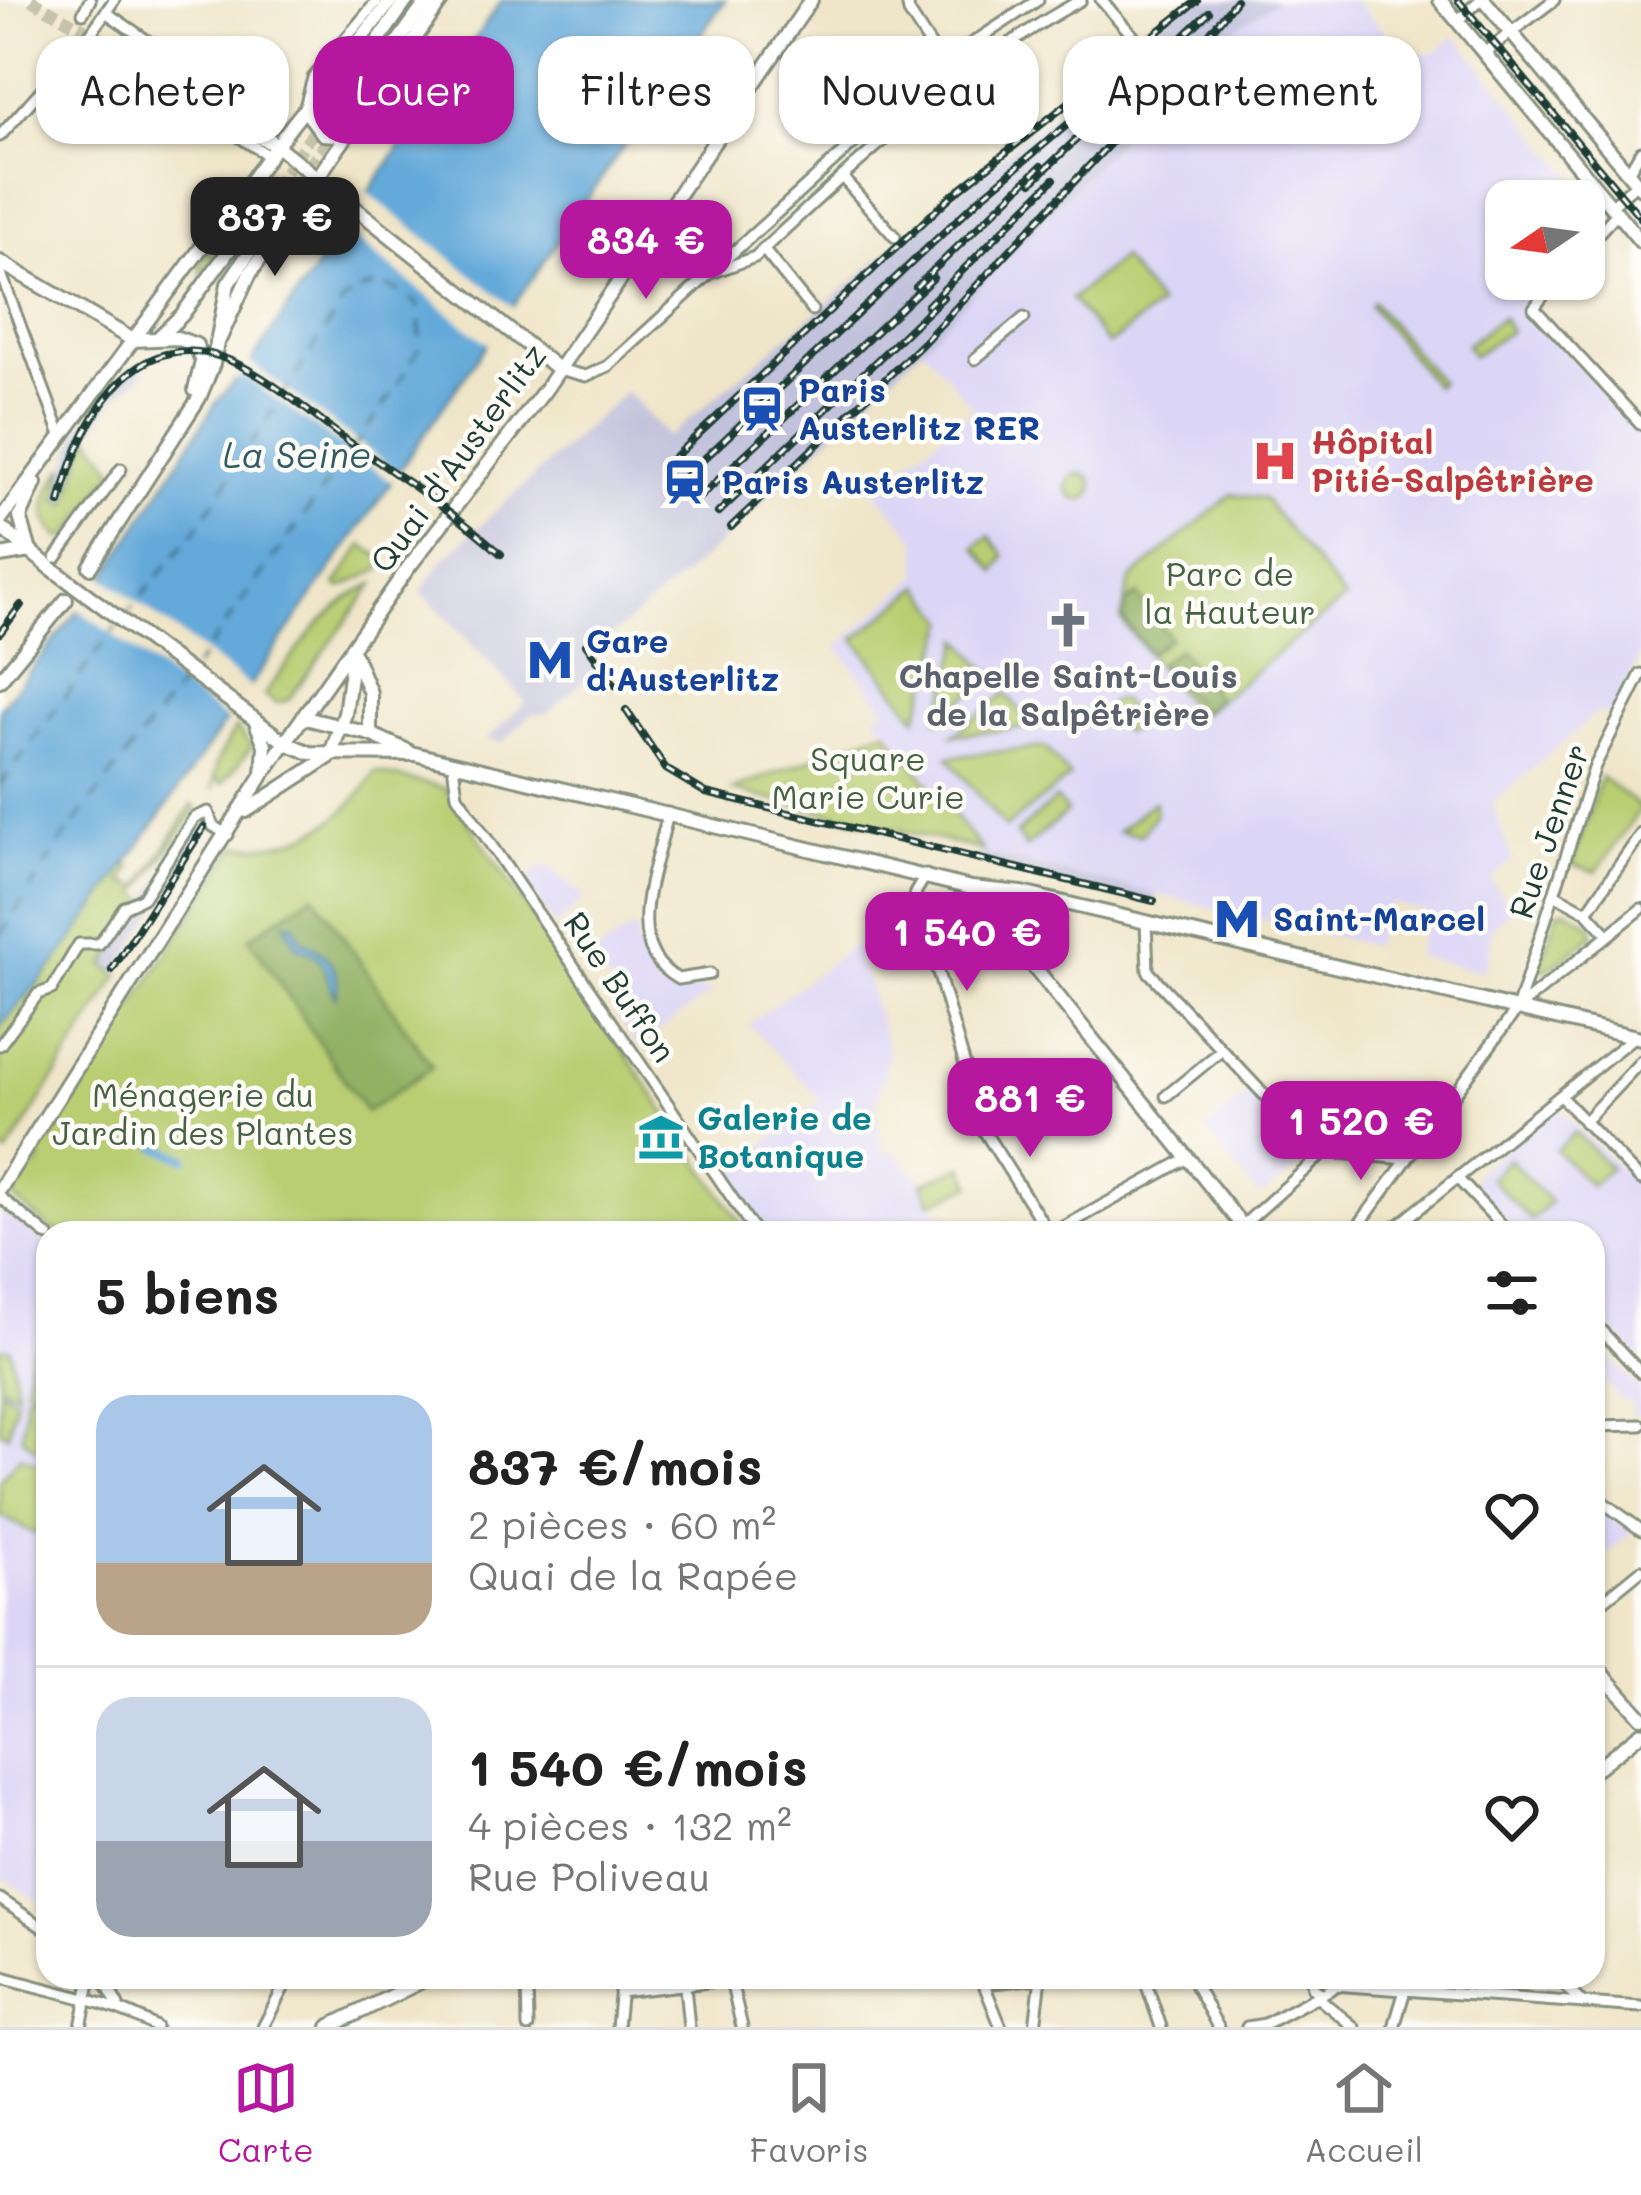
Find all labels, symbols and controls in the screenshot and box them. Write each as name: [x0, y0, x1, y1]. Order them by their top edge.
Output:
chip: Acheter: [36, 36, 289, 144]
chip: Louer: [313, 36, 514, 144]
chip: Filtres: [538, 36, 755, 144]
chip: Nouveau: [779, 36, 1039, 144]
chip: Appartement: [1063, 36, 1421, 144]
pin: 837 €: [191, 177, 359, 279]
north arrow: [1485, 180, 1605, 300]
map controls: [1485, 180, 1605, 300]
text: 837 €: [218, 190, 332, 241]
pin: 834 €: [562, 200, 730, 302]
text: 834 €: [587, 213, 705, 264]
street label: Quai d'Austerlitz: [359, 334, 554, 580]
place label: Paris Austerlitz RER: [798, 367, 1040, 448]
station icon: Paris Austerlitz RER: [737, 384, 787, 434]
place label: Hôpital Pitié-Salpêtrière: [1311, 419, 1594, 500]
water label: La Seine: [223, 430, 371, 477]
hospital icon: Hôpital Pitié-Salpêtrière: [1250, 436, 1300, 486]
station icon: Paris Austerlitz: [660, 457, 710, 507]
place label: Paris Austerlitz: [721, 459, 984, 502]
park label: Parc de la Hauteur: [1144, 551, 1316, 632]
church icon: Chapelle Saint-Louis de la Salpêtrière: [1043, 600, 1093, 650]
place label: Gare d'Austerlitz: [586, 618, 779, 699]
metro station icon: Gare d'Austerlitz: [525, 635, 575, 685]
place label: Chapelle Saint-Louis de la Salpêtrière: [898, 653, 1238, 734]
park label: Square Marie Curie: [771, 736, 965, 817]
street label: Rue Jenner: [1498, 737, 1598, 924]
pin: 1 540 €: [856, 892, 1078, 994]
metro station icon: Saint-Marcel: [1212, 894, 1262, 944]
place label: Saint-Marcel: [1273, 896, 1485, 939]
street label: Rue Buffon: [555, 903, 687, 1070]
text: 1 540 €: [892, 905, 1042, 956]
pin: 881 €: [946, 1058, 1114, 1160]
text: 881 €: [974, 1071, 1086, 1122]
park label: Ménagerie du Jardin des Plantes: [52, 1072, 354, 1153]
pin: 1 520 €: [1250, 1081, 1472, 1183]
text: 1 520 €: [1288, 1094, 1434, 1145]
place label: Galerie de Botanique: [697, 1095, 872, 1176]
museum icon: Galerie de Botanique: [636, 1112, 686, 1162]
text: 5 biens: [96, 1260, 279, 1327]
icon: filters: [1479, 1260, 1545, 1326]
text: 837 €/mois: [468, 1431, 763, 1498]
icon: home: [192, 1443, 336, 1587]
icon: heart: [1479, 1482, 1545, 1548]
text: 2 pièces · 60 m²: [468, 1498, 776, 1549]
text: Quai de la Rapée: [468, 1549, 798, 1600]
text: 1 540 €/mois: [468, 1732, 808, 1799]
icon: home: [192, 1745, 336, 1889]
icon: heart: [1479, 1784, 1545, 1850]
text: 4 pièces · 132 m²: [468, 1799, 792, 1850]
text: Rue Poliveau: [468, 1850, 710, 1901]
tab: Carte: [218, 2055, 314, 2170]
tab: Favoris: [750, 2055, 868, 2170]
tab: Accueil: [1304, 2055, 1423, 2170]

